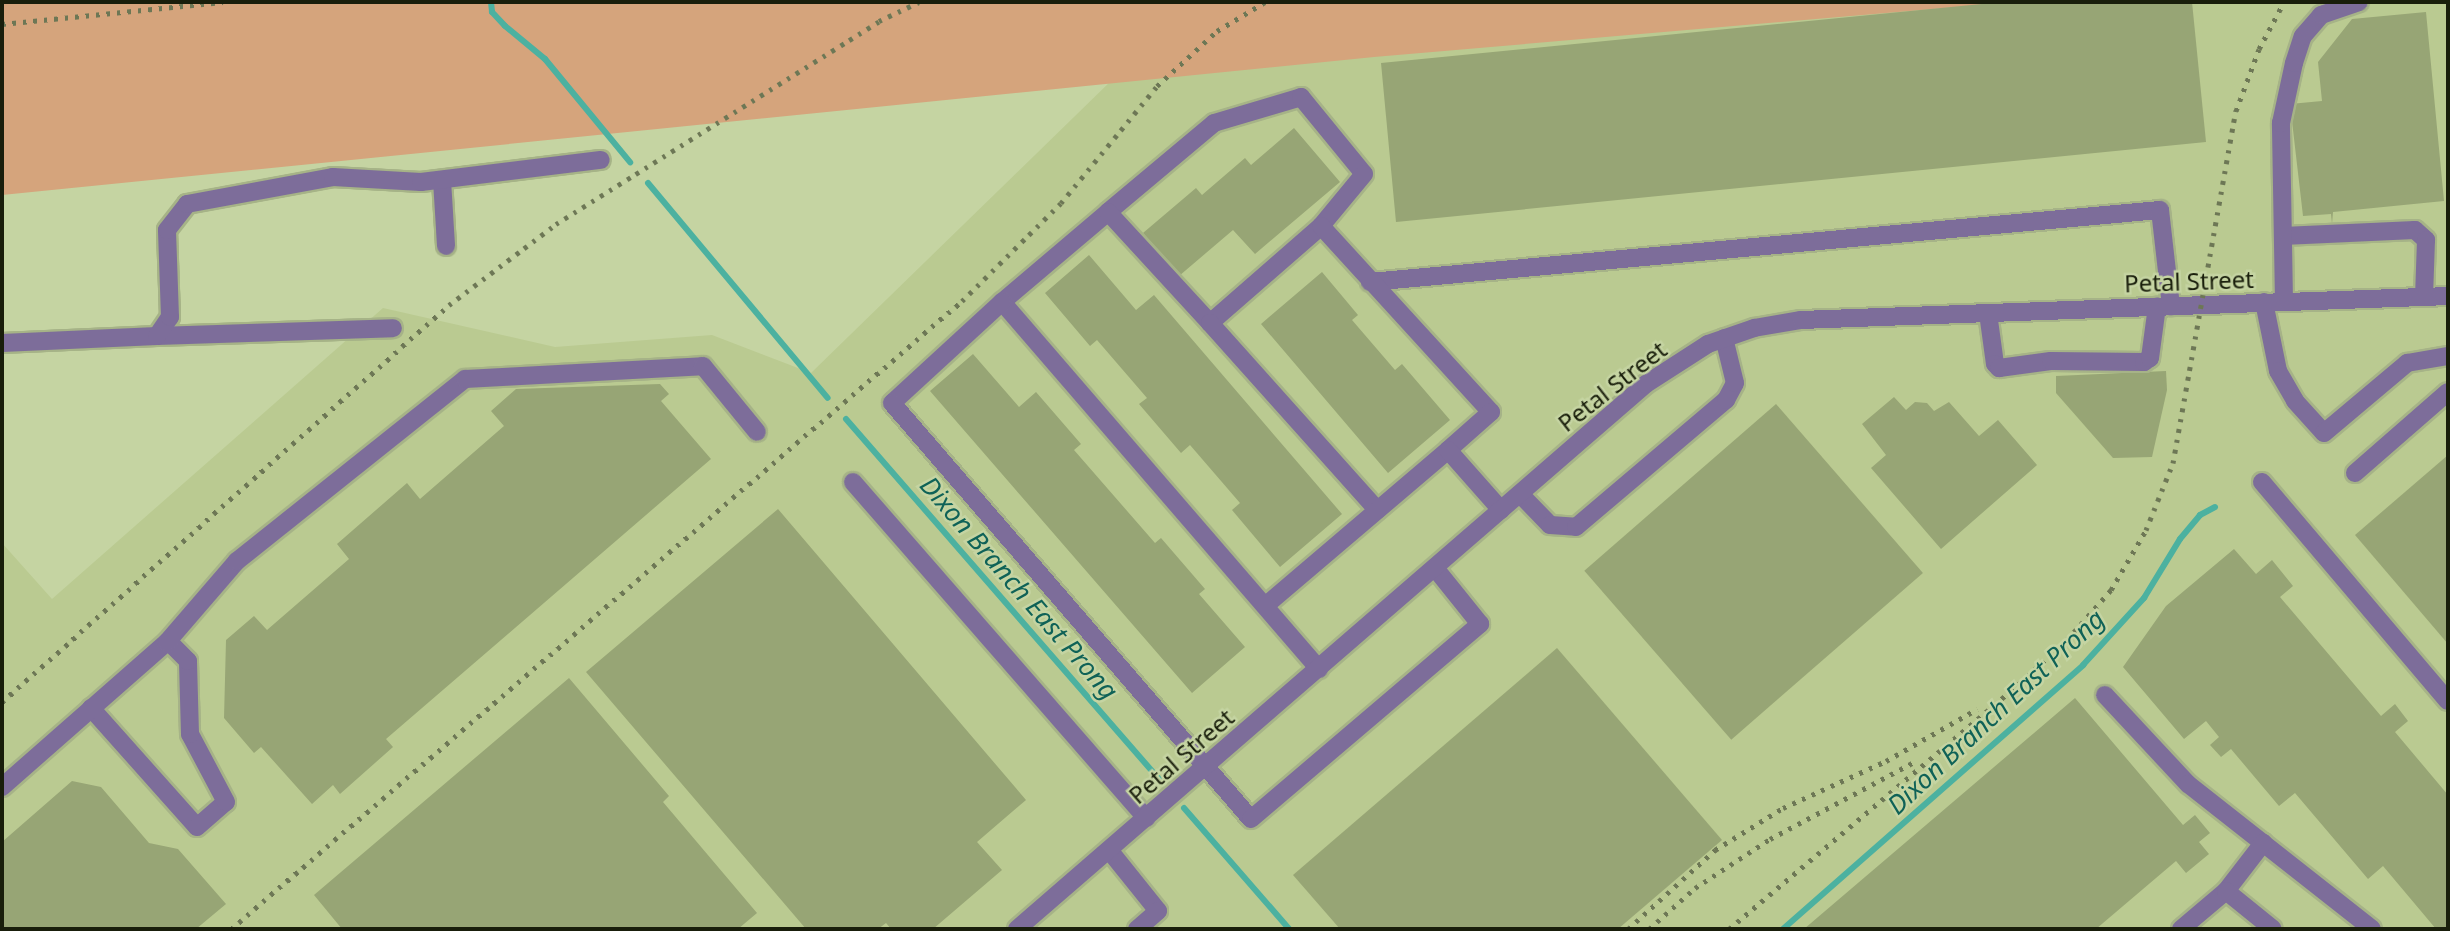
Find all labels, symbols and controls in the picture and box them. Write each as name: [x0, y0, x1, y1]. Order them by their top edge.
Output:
street label: Petal Street: [2124, 264, 2254, 298]
street label: Petal Street: [1552, 335, 1672, 437]
water label: Dixon Branch East Prong: [914, 470, 1124, 706]
water label: Dixon Branch East Prong: [1881, 603, 2111, 821]
street label: Petal Street: [1123, 703, 1239, 809]

